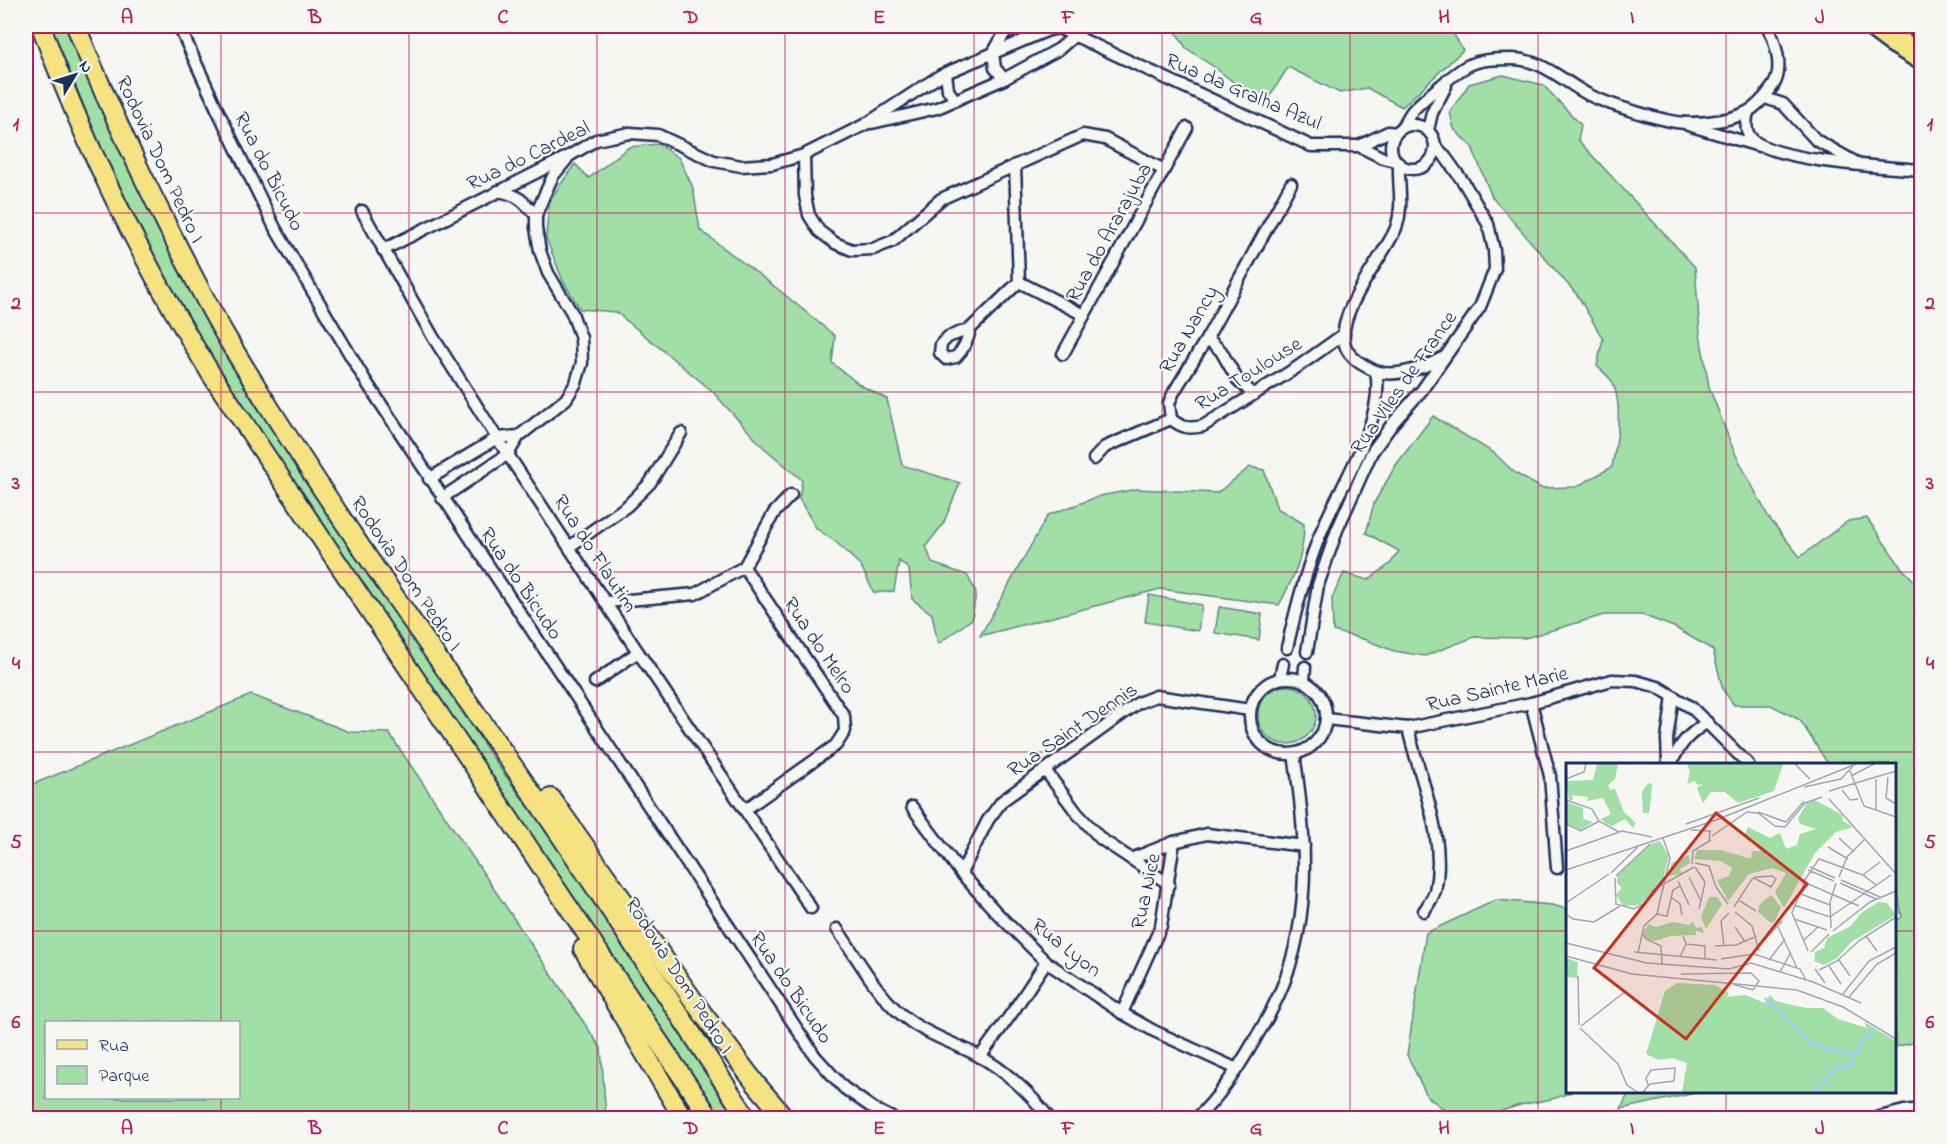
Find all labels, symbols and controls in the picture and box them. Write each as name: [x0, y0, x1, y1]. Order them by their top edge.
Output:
text: A: [121, 4, 133, 33]
text: B: [307, 4, 322, 33]
text: C: [498, 4, 509, 33]
text: D: [683, 4, 698, 33]
text: E: [873, 4, 885, 33]
text: F: [1061, 4, 1075, 33]
text: G: [1250, 4, 1263, 33]
text: H: [1438, 4, 1450, 33]
text: I: [1630, 4, 1635, 33]
text: J: [1815, 4, 1825, 33]
north arrow: [45, 45, 105, 105]
street label: Rua da Gralha Azul: [1161, 46, 1326, 139]
text: N: [72, 55, 98, 79]
street label: Rodovia Dom Pedro I: [107, 71, 211, 248]
street label: Rua do Bicudo: [225, 107, 311, 237]
text: 1: [13, 111, 20, 140]
text: 1: [1927, 111, 1934, 140]
street label: Rua do Cardeal: [462, 114, 595, 200]
street label: Rua do Ararajuba: [1059, 158, 1161, 308]
street label: Rua Nancy: [1152, 280, 1229, 381]
text: 2: [10, 290, 21, 319]
text: 2: [1924, 290, 1935, 319]
street label: Rua Viles de France: [1344, 305, 1466, 461]
street label: Rua Toulouse: [1190, 330, 1309, 419]
text: 3: [11, 470, 20, 499]
text: 3: [1925, 470, 1934, 499]
street label: Rua do Flautim: [545, 489, 644, 619]
street label: Rodovia Dom Pedro I: [342, 491, 468, 658]
street label: Rua do Bicudo: [472, 522, 569, 646]
street label: Rua do Melro: [775, 592, 862, 701]
text: 4: [12, 650, 21, 679]
text: 4: [1926, 650, 1935, 679]
street label: Rua Sainte Marie: [1424, 659, 1572, 721]
street label: Rua Saint Dennis: [1002, 676, 1144, 785]
inset map: [1566, 763, 1896, 1093]
text: 5: [10, 829, 22, 858]
text: 5: [1924, 829, 1936, 858]
street label: Rua Nice: [1124, 850, 1170, 932]
street label: Rodovia Dom Pedro I: [616, 892, 740, 1060]
street label: Rua Lyon: [1023, 912, 1107, 987]
street label: Rua do Bicudo: [742, 926, 839, 1050]
text: 6: [12, 1009, 21, 1038]
text: 6: [1926, 1009, 1935, 1038]
legend: [45, 1021, 240, 1099]
text: Rua: [99, 1034, 129, 1060]
text: Parque: [99, 1064, 150, 1090]
text: A: [121, 1115, 133, 1144]
text: B: [307, 1115, 322, 1144]
text: C: [498, 1115, 509, 1144]
text: D: [683, 1115, 698, 1144]
text: E: [873, 1115, 885, 1144]
text: F: [1061, 1115, 1075, 1144]
text: G: [1250, 1115, 1263, 1144]
text: H: [1438, 1115, 1450, 1144]
text: I: [1630, 1115, 1635, 1144]
text: J: [1815, 1115, 1825, 1144]

